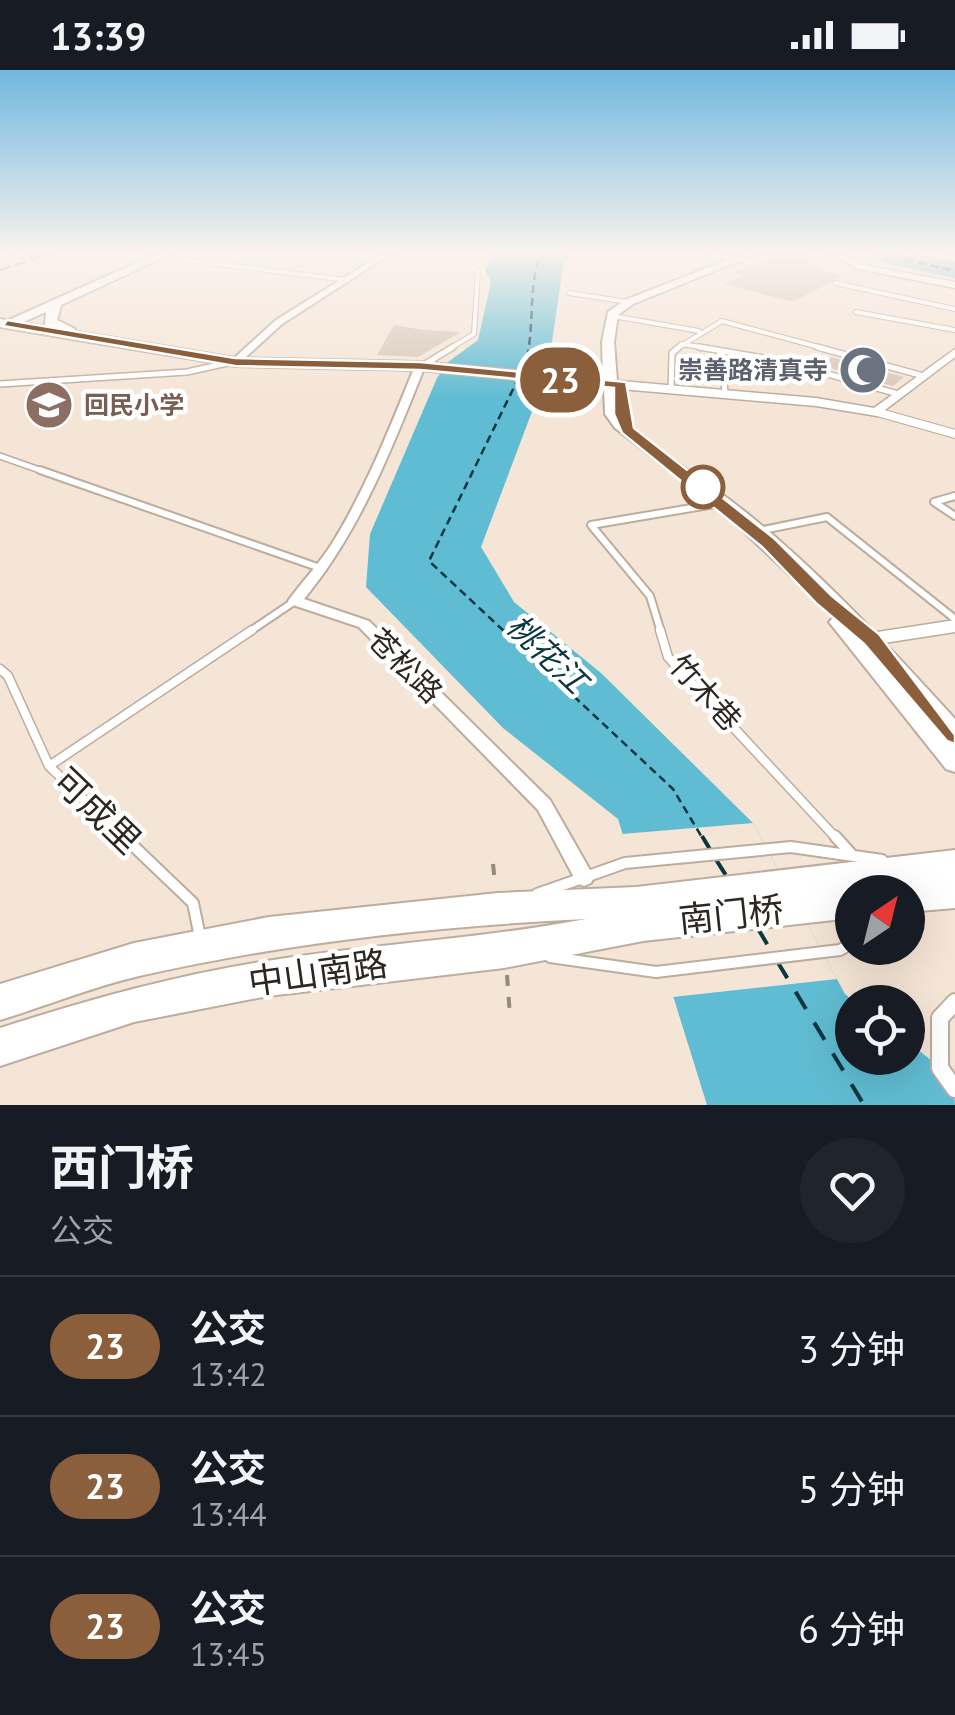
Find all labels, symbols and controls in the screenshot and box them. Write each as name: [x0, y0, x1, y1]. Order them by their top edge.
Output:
text: 13:39: [50, 11, 146, 60]
mosque icon: 崇善路清真寺: [837, 344, 889, 396]
line badge: 23: [515, 348, 605, 412]
place label: 崇善路清真寺: [678, 354, 828, 386]
text: 23: [540, 357, 580, 403]
school or university icon: 回民小学: [23, 379, 75, 431]
place label: 回民小学: [84, 389, 184, 421]
unlabelled marker: [682, 466, 724, 508]
water label: 桃花江: [499, 605, 599, 704]
street label: 苍松路: [360, 619, 452, 711]
street label: 竹木巷: [662, 646, 751, 738]
street label: 可成里: [44, 757, 151, 863]
north arrow: [835, 875, 925, 965]
map controls: [835, 875, 925, 1075]
street label: 南门桥: [676, 886, 786, 942]
street label: 中山南路: [245, 939, 390, 1005]
button: locate: [835, 985, 925, 1075]
text: 西门桥: [50, 1136, 194, 1198]
button: heart: [800, 1138, 905, 1243]
text: 公交: [50, 1209, 114, 1251]
text: 公交: [190, 1303, 266, 1352]
text: 23: [85, 1323, 125, 1369]
text: 3 分钟: [798, 1324, 905, 1373]
text: 13:42: [190, 1353, 267, 1395]
text: 公交: [190, 1443, 266, 1492]
text: 23: [85, 1463, 125, 1509]
text: 5 分钟: [798, 1464, 905, 1513]
text: 13:44: [190, 1493, 267, 1535]
text: 公交: [190, 1583, 266, 1632]
text: 23: [85, 1603, 125, 1649]
text: 6 分钟: [798, 1604, 905, 1653]
text: 13:45: [190, 1633, 267, 1675]

